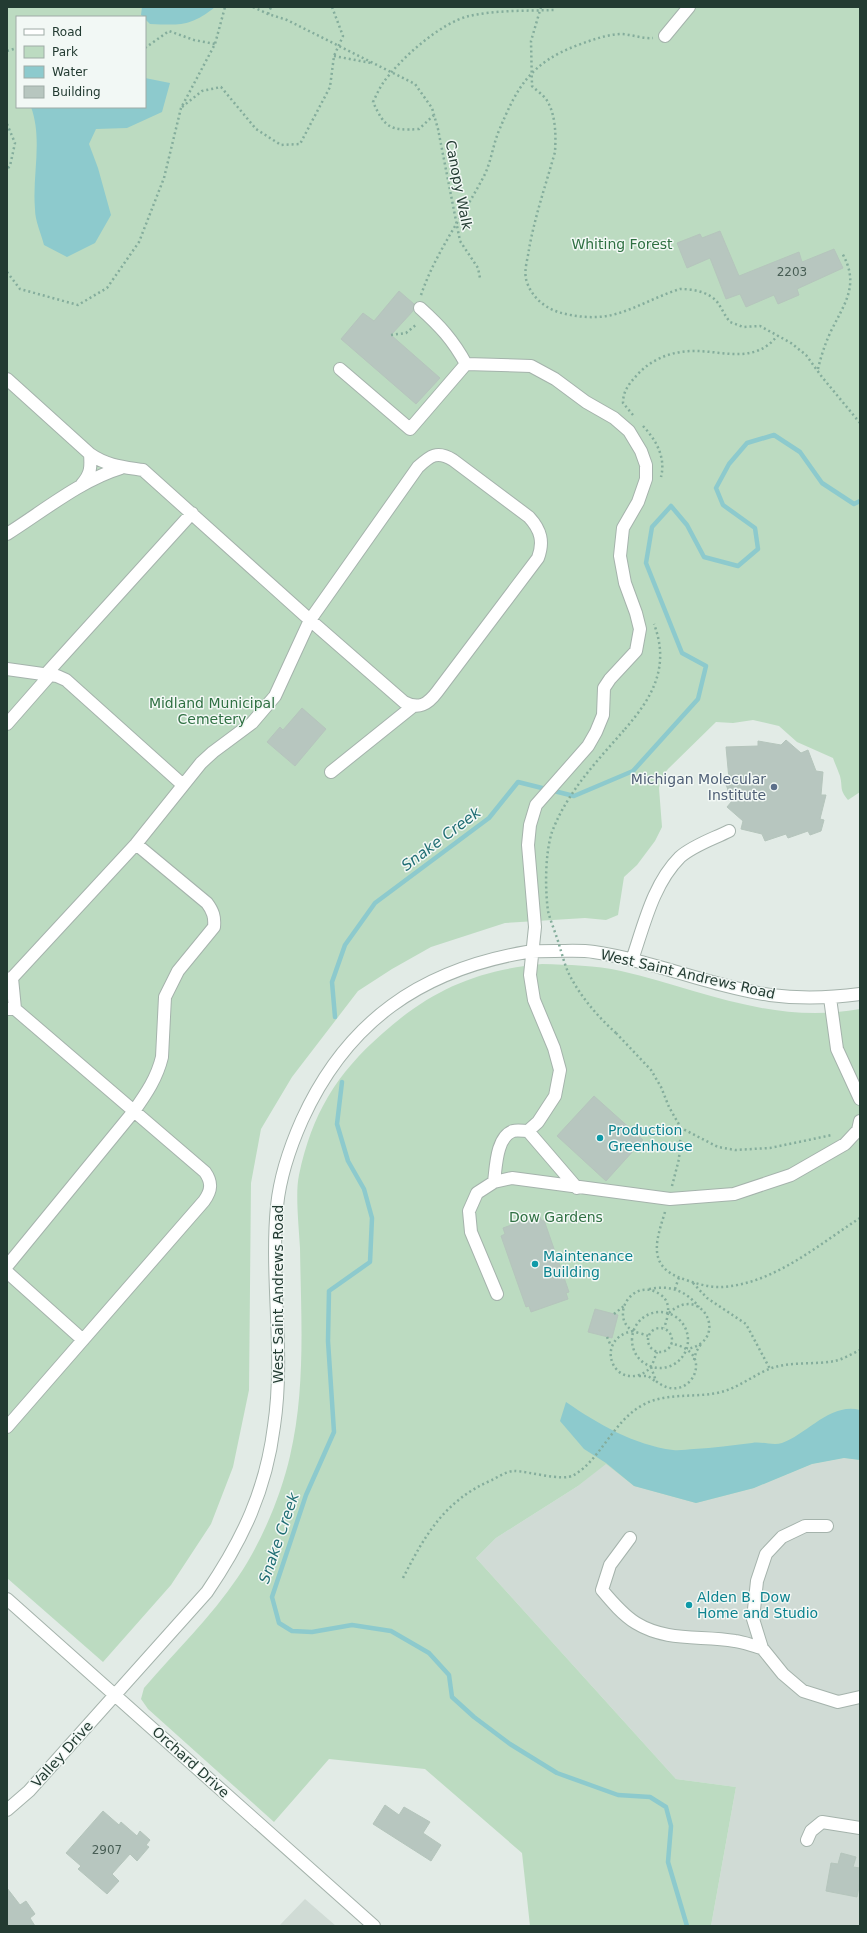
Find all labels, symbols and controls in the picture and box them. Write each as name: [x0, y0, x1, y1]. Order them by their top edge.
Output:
legend: [16, 16, 146, 108]
text: Road: [52, 25, 82, 39]
text: Park: [52, 45, 78, 59]
text: Water: [52, 65, 88, 79]
text: Building: [52, 85, 101, 99]
street label: Canopy Walk: [442, 139, 476, 232]
park label: Whiting Forest: [571, 236, 673, 252]
house number: 2203: [777, 265, 807, 279]
park label: Midland Municipal Cemetery: [149, 695, 275, 727]
place label: Michigan Molecular Institute: [631, 771, 766, 803]
marker: Michigan Molecular Institute: [769, 782, 779, 792]
water label: Snake Creek: [398, 803, 485, 875]
street label: West Saint Andrews Road: [599, 946, 777, 1002]
place label: Production Greenhouse: [608, 1122, 693, 1154]
marker: Production Greenhouse: [595, 1133, 605, 1143]
street label: West Saint Andrews Road: [270, 1205, 286, 1383]
park label: Dow Gardens: [509, 1209, 603, 1225]
place label: Maintenance Building: [543, 1248, 633, 1280]
marker: Maintenance Building: [530, 1259, 540, 1269]
water label: Snake Creek: [255, 1489, 303, 1586]
place label: Alden B. Dow Home and Studio: [697, 1589, 818, 1621]
marker: Alden B. Dow Home and Studio: [684, 1600, 694, 1610]
street label: Valley Drive: [28, 1718, 96, 1790]
street label: Orchard Drive: [149, 1723, 233, 1801]
house number: 2907: [92, 1843, 122, 1857]

